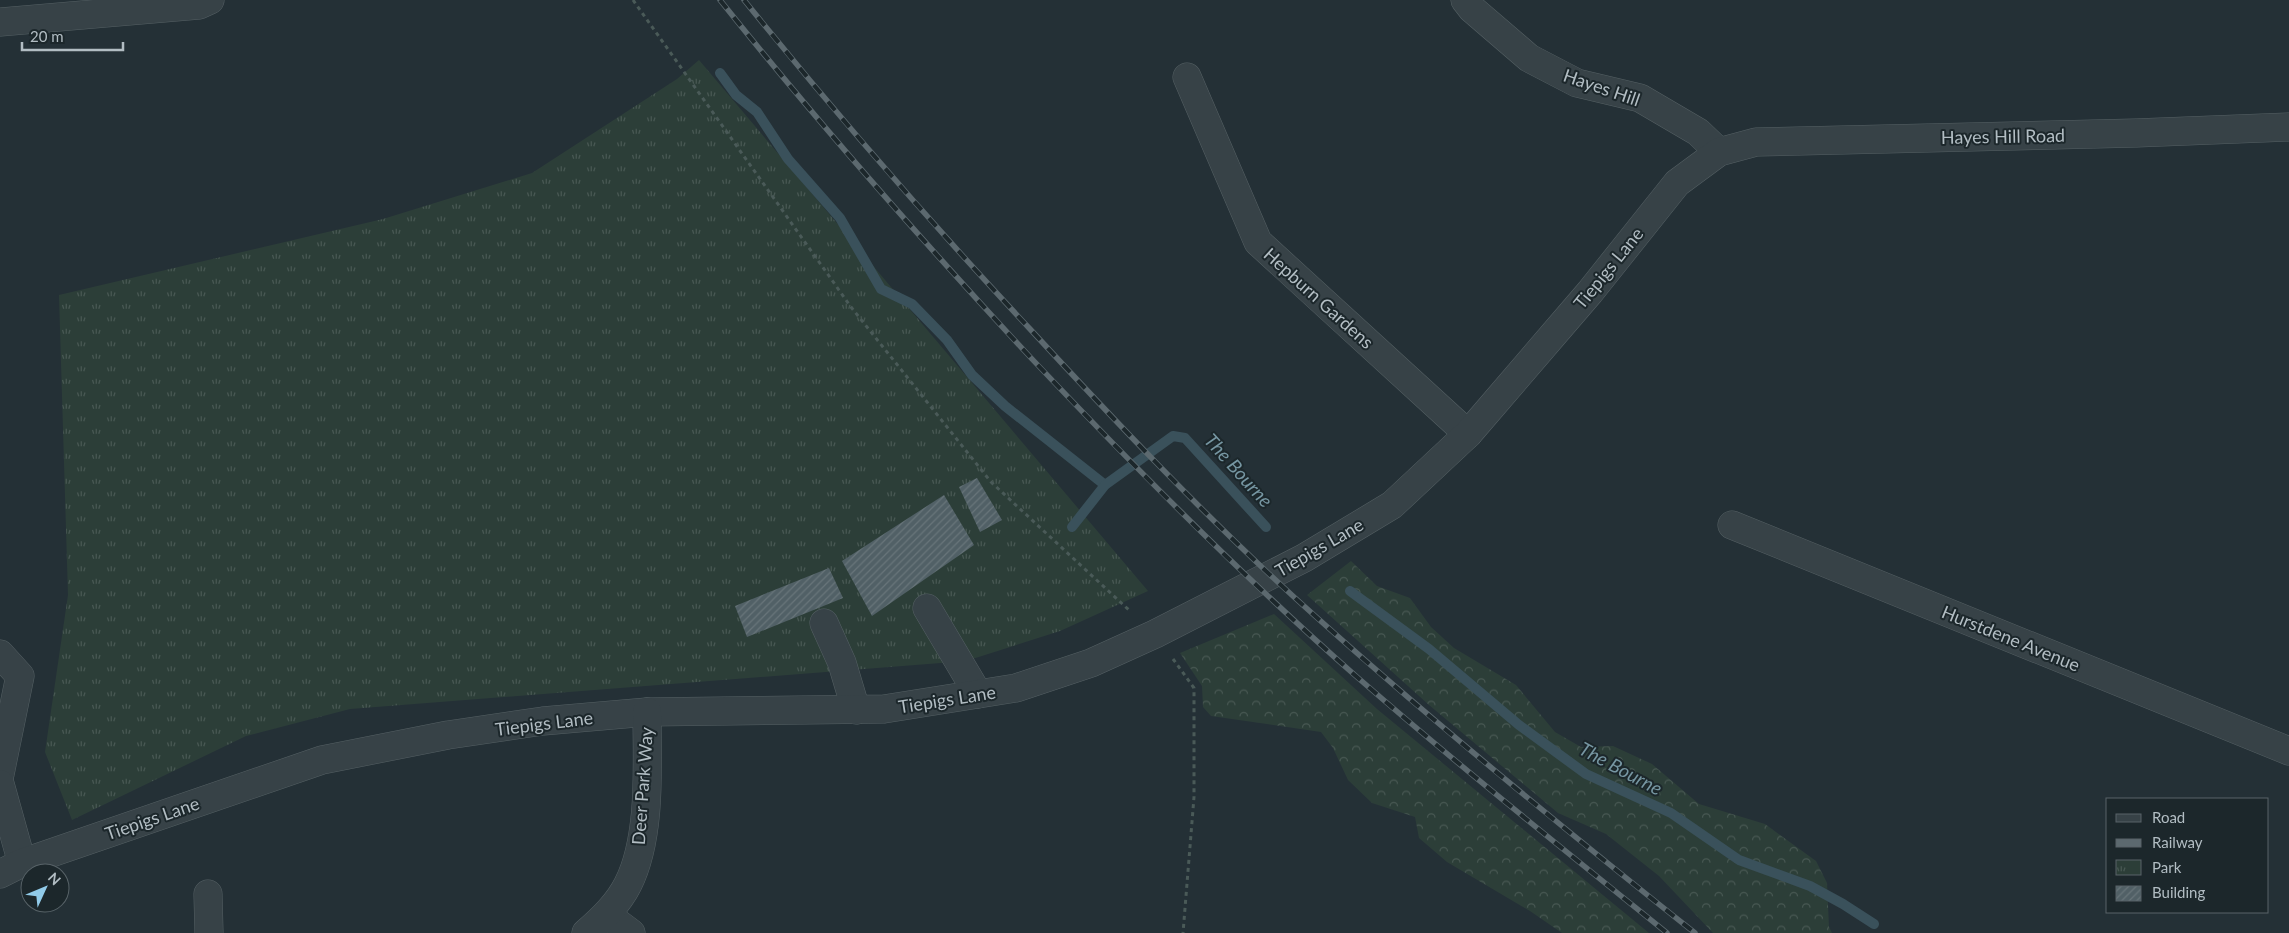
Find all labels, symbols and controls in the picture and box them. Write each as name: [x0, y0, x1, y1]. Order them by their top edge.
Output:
scale bar: [22, 20, 124, 52]
text: 20 m: [30, 27, 64, 45]
street label: Hayes Hill: [1561, 64, 1643, 110]
street label: Hayes Hill Road: [1941, 124, 2065, 148]
street label: Tiepigs Lane: [1569, 223, 1647, 313]
street label: Hepburn Gardens: [1260, 243, 1379, 353]
water label: The Bourne: [1200, 429, 1278, 511]
street label: Tiepigs Lane: [1271, 513, 1367, 581]
street label: Hurstdene Avenue: [1939, 600, 2083, 676]
street label: Tiepigs Lane: [897, 680, 997, 718]
street label: Tiepigs Lane: [494, 706, 594, 740]
street label: Deer Park Way: [627, 725, 657, 846]
water label: The Bourne: [1576, 737, 1666, 799]
street label: Tiepigs Lane: [102, 792, 202, 844]
legend: [2106, 798, 2269, 913]
text: Road: [2152, 808, 2185, 826]
text: Railway: [2152, 833, 2203, 851]
text: Park: [2152, 858, 2182, 876]
north arrow: [20, 863, 70, 913]
text: N: [45, 869, 65, 888]
text: Building: [2152, 883, 2205, 901]

